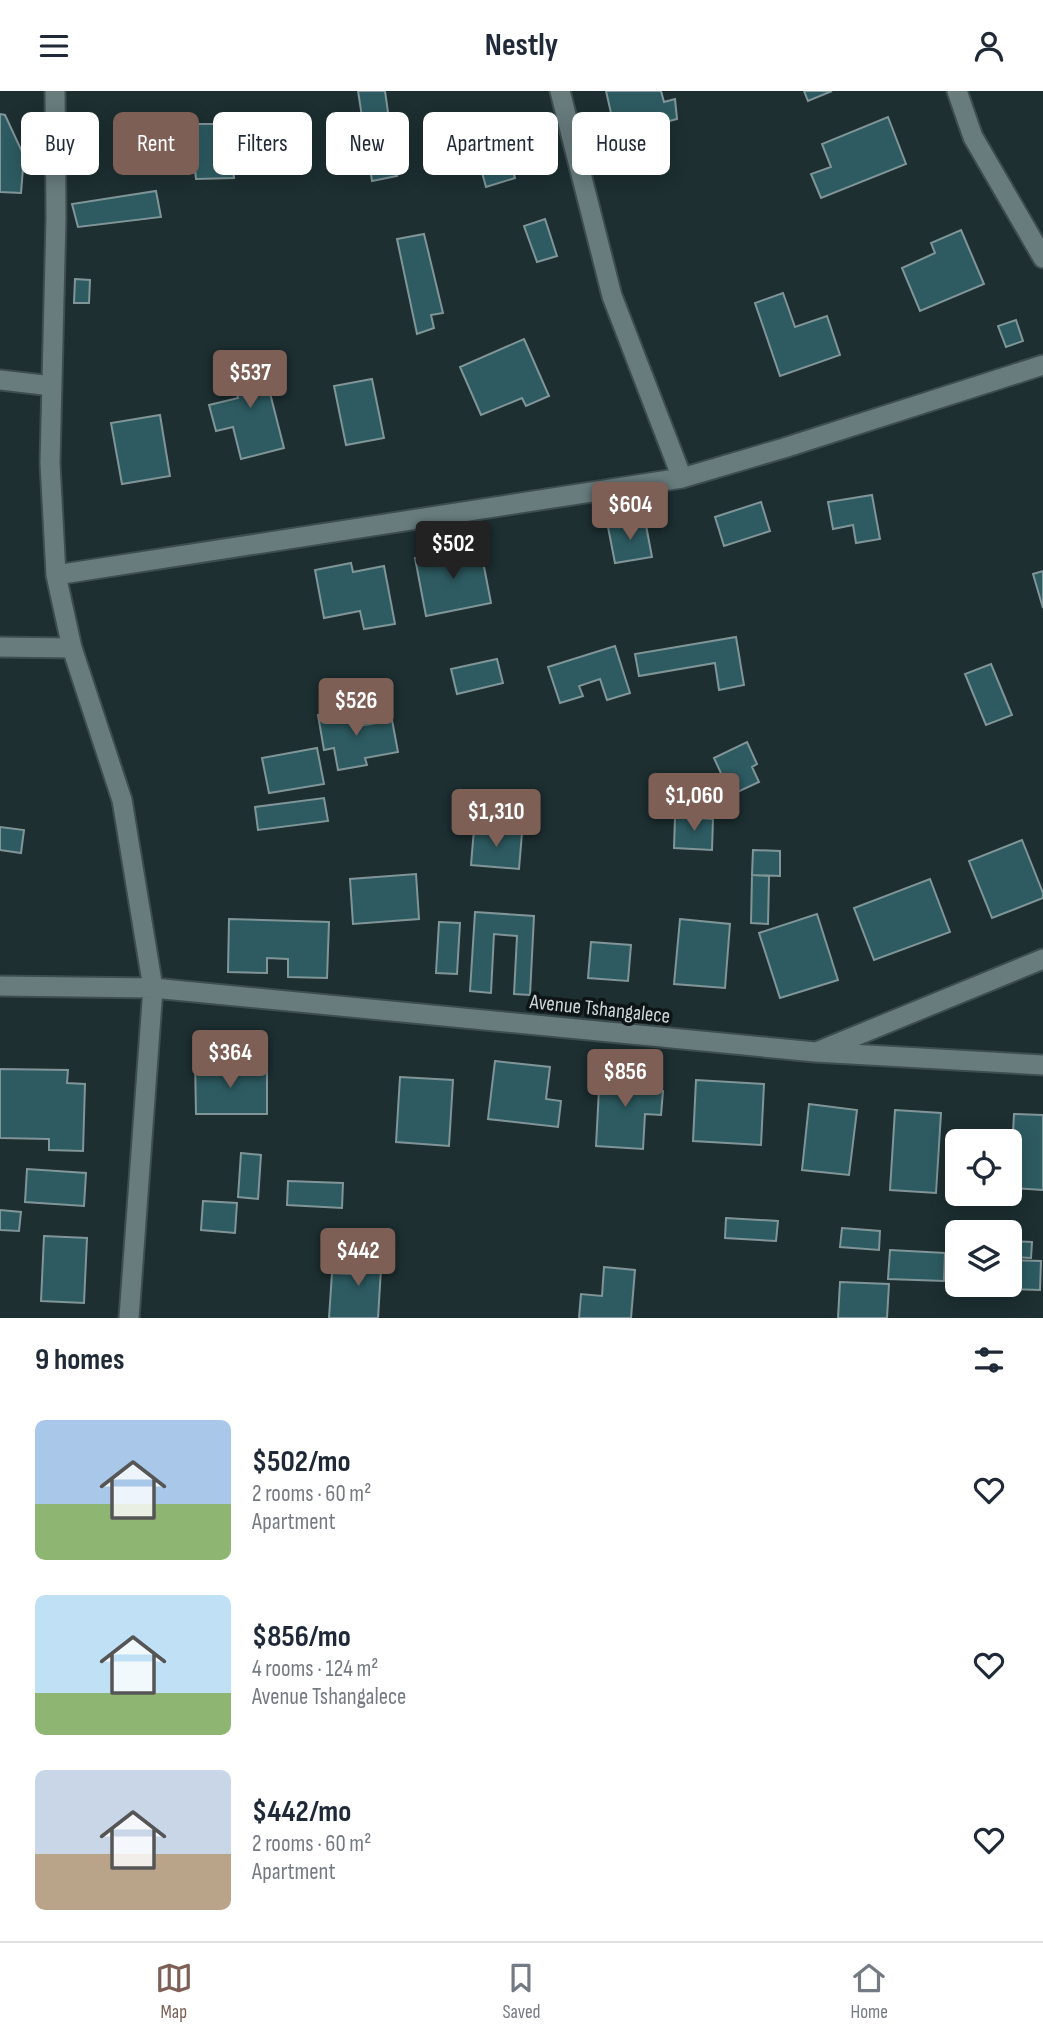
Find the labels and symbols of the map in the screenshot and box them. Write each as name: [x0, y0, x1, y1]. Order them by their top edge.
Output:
pin: $537: [209, 351, 291, 410]
pin: $604: [589, 483, 671, 542]
pin: $502: [412, 521, 494, 581]
pin: $526: [315, 679, 397, 738]
pin: $1,060: [637, 773, 751, 833]
pin: $1,310: [439, 789, 553, 849]
street label: Avenue Tshangalece: [528, 989, 671, 1029]
pin: $364: [189, 1031, 271, 1090]
pin: $856: [584, 1049, 666, 1109]
pin: $442: [317, 1229, 399, 1288]

